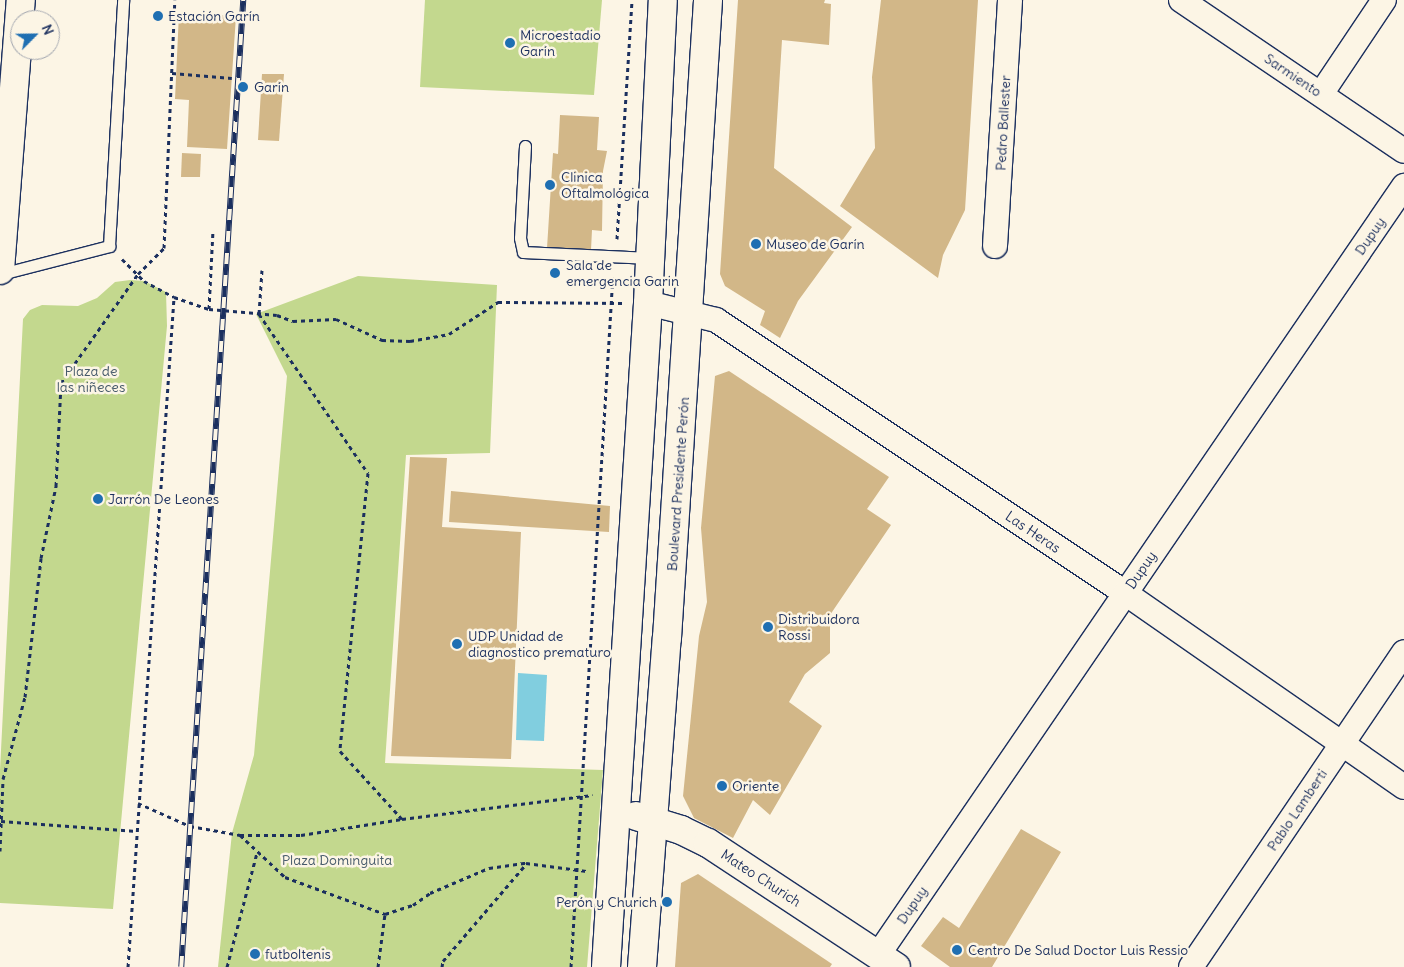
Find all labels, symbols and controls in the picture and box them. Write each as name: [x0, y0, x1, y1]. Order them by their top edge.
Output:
place label: Estación Garín: [168, 8, 260, 24]
north arrow: [10, 10, 60, 60]
marker: Estación Garín: [152, 10, 164, 22]
text: N: [38, 22, 58, 38]
place label: Microestadio Garín: [520, 27, 601, 59]
marker: Microestadio Garín: [504, 37, 516, 49]
street label: Sarmiento: [1261, 50, 1325, 100]
street label: Pedro Ballester: [992, 75, 1014, 171]
place label: Garín: [254, 79, 289, 95]
marker: Garín: [236, 80, 250, 94]
place label: Clinica Oftalmológica: [561, 169, 649, 202]
marker: Clinica Oftalmológica: [543, 178, 557, 192]
street label: Dupuy: [1351, 214, 1389, 258]
place label: Museo de Garín: [766, 236, 865, 252]
marker: Museo de Garín: [750, 238, 762, 250]
place label: Sala de emergencia Garin: [566, 257, 679, 290]
marker: Sala de emergencia Garin: [548, 266, 562, 280]
park label: Plaza de las niñeces: [57, 363, 125, 396]
street label: Boulevard Presidente Perón: [664, 396, 692, 572]
place label: Jarrón De Leones: [108, 491, 219, 507]
marker: Jarrón De Leones: [92, 493, 104, 505]
street label: Las Heras: [1002, 508, 1064, 556]
street label: Dupuy: [1122, 548, 1160, 592]
place label: Distribuidora Rossi: [778, 611, 860, 644]
marker: Distribuidora Rossi: [762, 621, 774, 633]
place label: UDP Unidad de diagnostico prematuro: [468, 628, 611, 660]
marker: UDP Unidad de diagnostico prematuro: [450, 637, 464, 651]
street label: Pablo Lamberti: [1264, 766, 1330, 854]
place label: Oriente: [732, 778, 779, 794]
marker: Oriente: [716, 780, 728, 792]
street label: Mateo Churich: [718, 846, 804, 910]
park label: Plaza Dominguita: [282, 852, 392, 868]
street label: Dupuy: [893, 883, 931, 927]
place label: Perón y Churich: [556, 894, 657, 910]
marker: Perón y Churich: [661, 896, 673, 908]
place label: Centro De Salud Doctor Luis Ressio: [968, 942, 1188, 958]
marker: Centro De Salud Doctor Luis Ressio: [950, 943, 964, 957]
place label: futboltenis: [265, 946, 331, 962]
marker: futboltenis: [249, 948, 261, 960]

